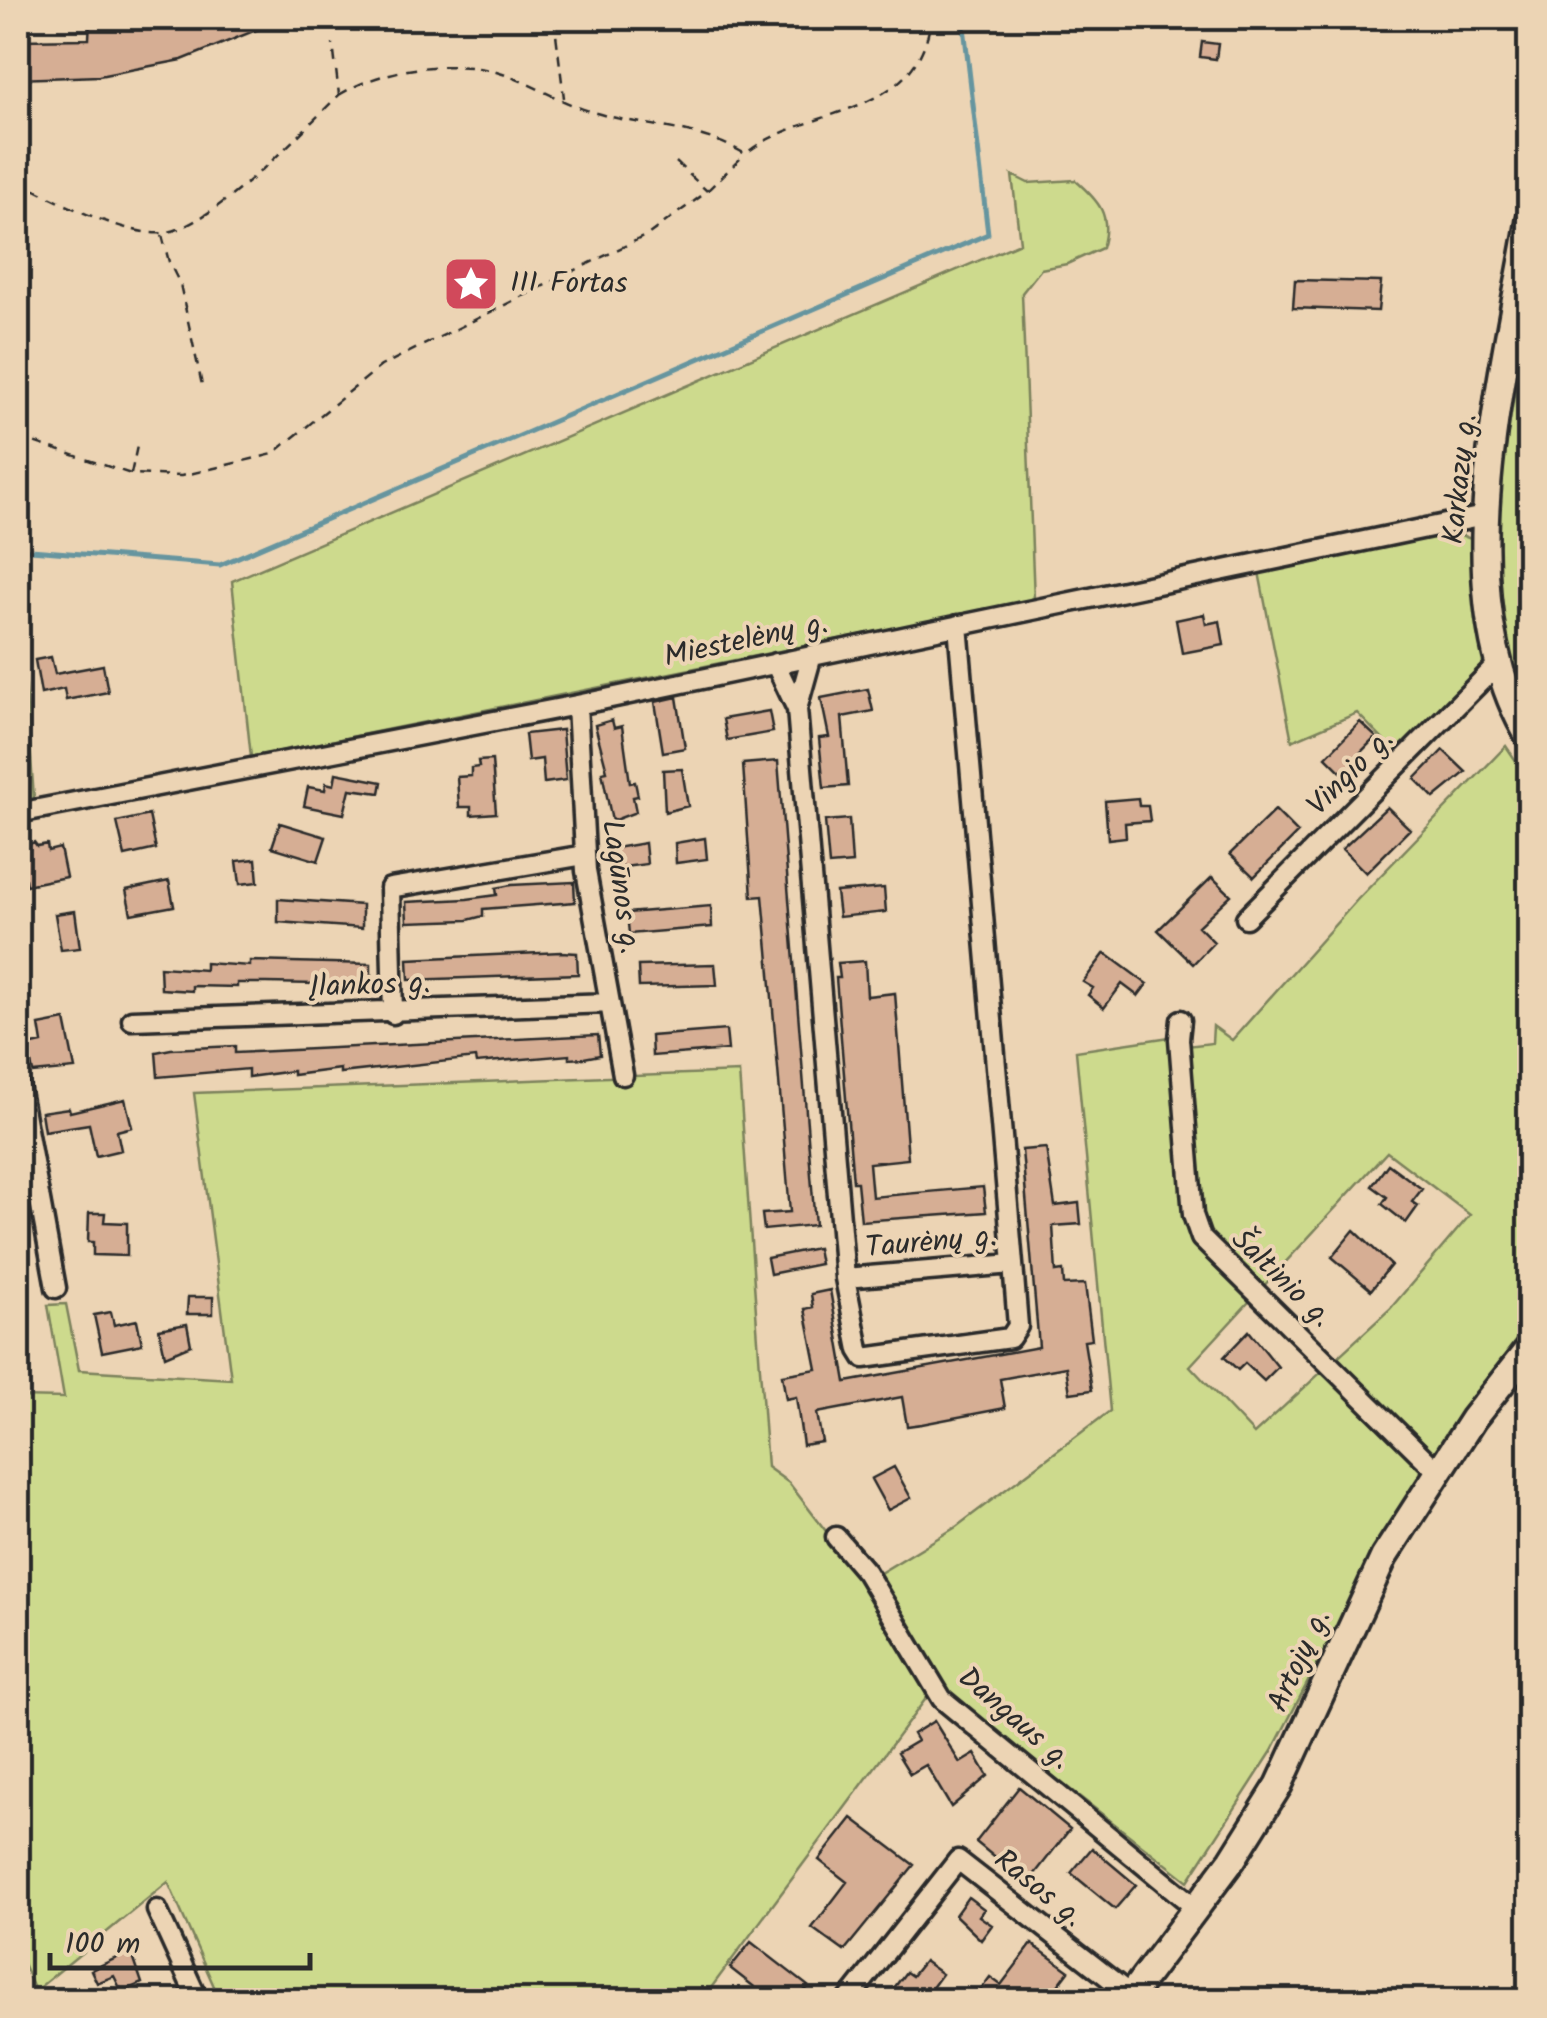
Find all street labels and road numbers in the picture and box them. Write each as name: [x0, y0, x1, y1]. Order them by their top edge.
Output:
street label: Karkazų g.: [1430, 411, 1492, 547]
street label: Miestelėnų g.: [660, 600, 832, 682]
street label: Vingio g.: [1296, 718, 1406, 828]
street label: Lagūnos g.: [587, 817, 653, 957]
street label: Įlankos g.: [307, 960, 431, 1012]
street label: Taurėnų g.: [863, 1213, 999, 1273]
street label: Šaltinio g.: [1219, 1218, 1343, 1340]
street label: Artojų g.: [1255, 1602, 1345, 1720]
street label: Dangaus g.: [946, 1656, 1082, 1782]
street label: Rasos g.: [982, 1838, 1094, 1940]

